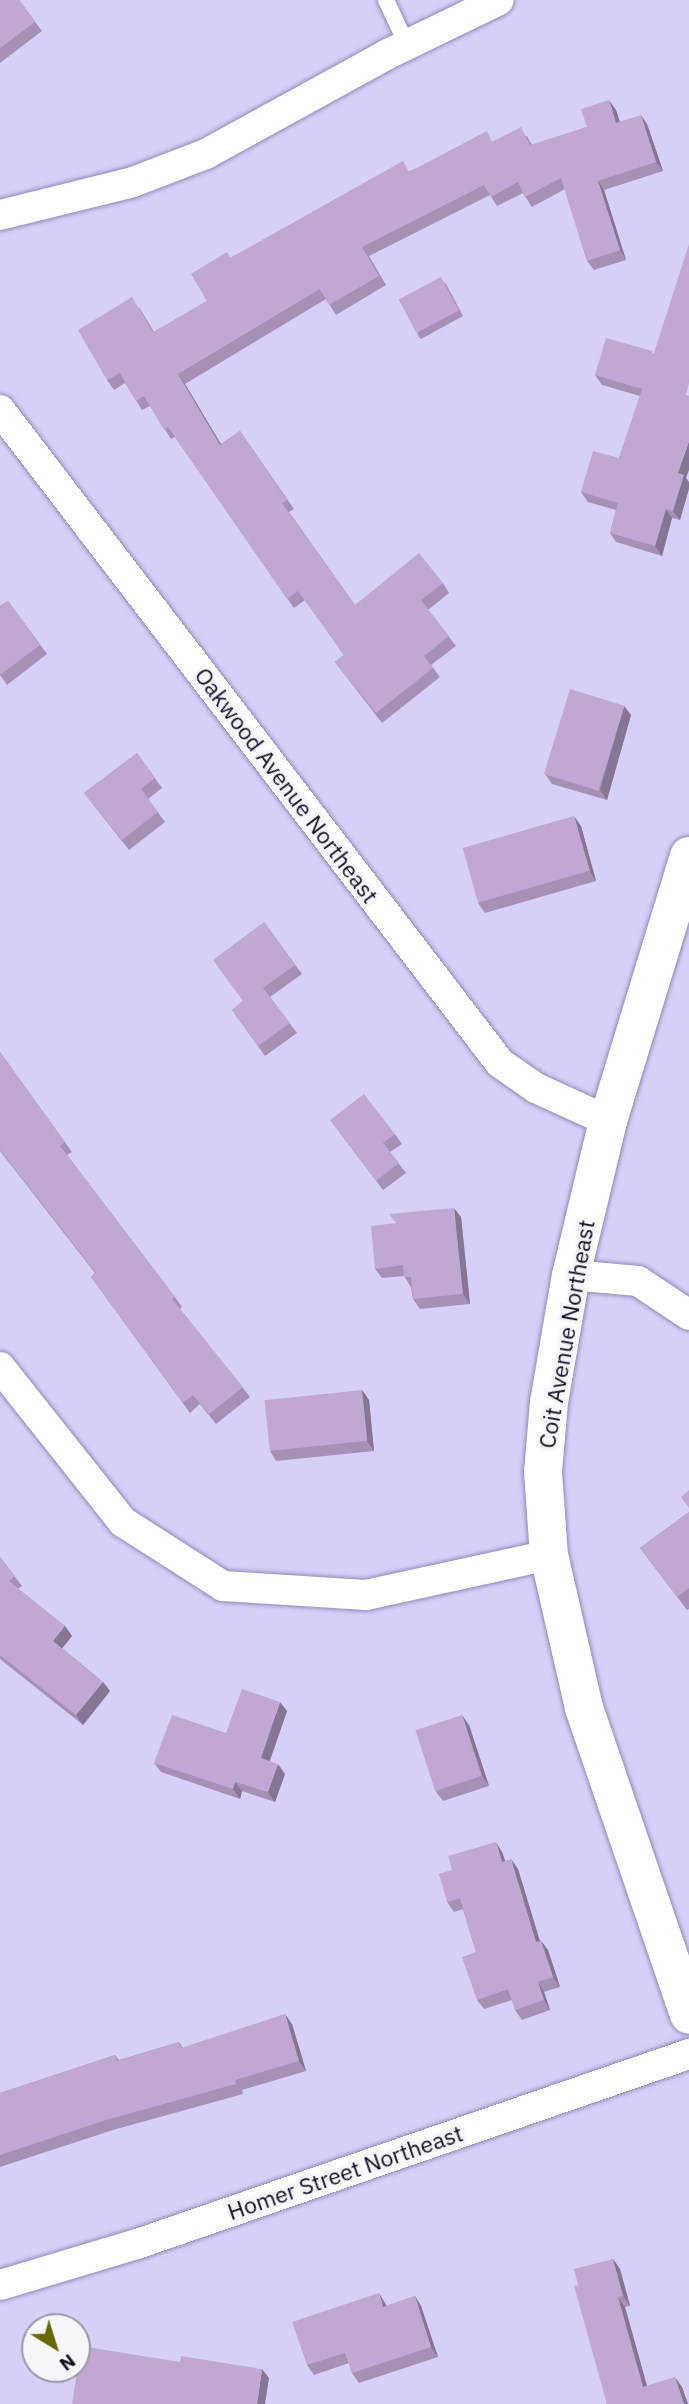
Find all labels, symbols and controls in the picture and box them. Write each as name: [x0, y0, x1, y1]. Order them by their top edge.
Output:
street label: Oakwood Avenue Northeast: [189, 662, 385, 908]
street label: Coit Avenue Northeast: [532, 1218, 600, 1450]
street label: Homer Street Northeast: [224, 2119, 466, 2225]
north arrow: [21, 2313, 91, 2383]
text: N: [55, 2349, 81, 2377]

